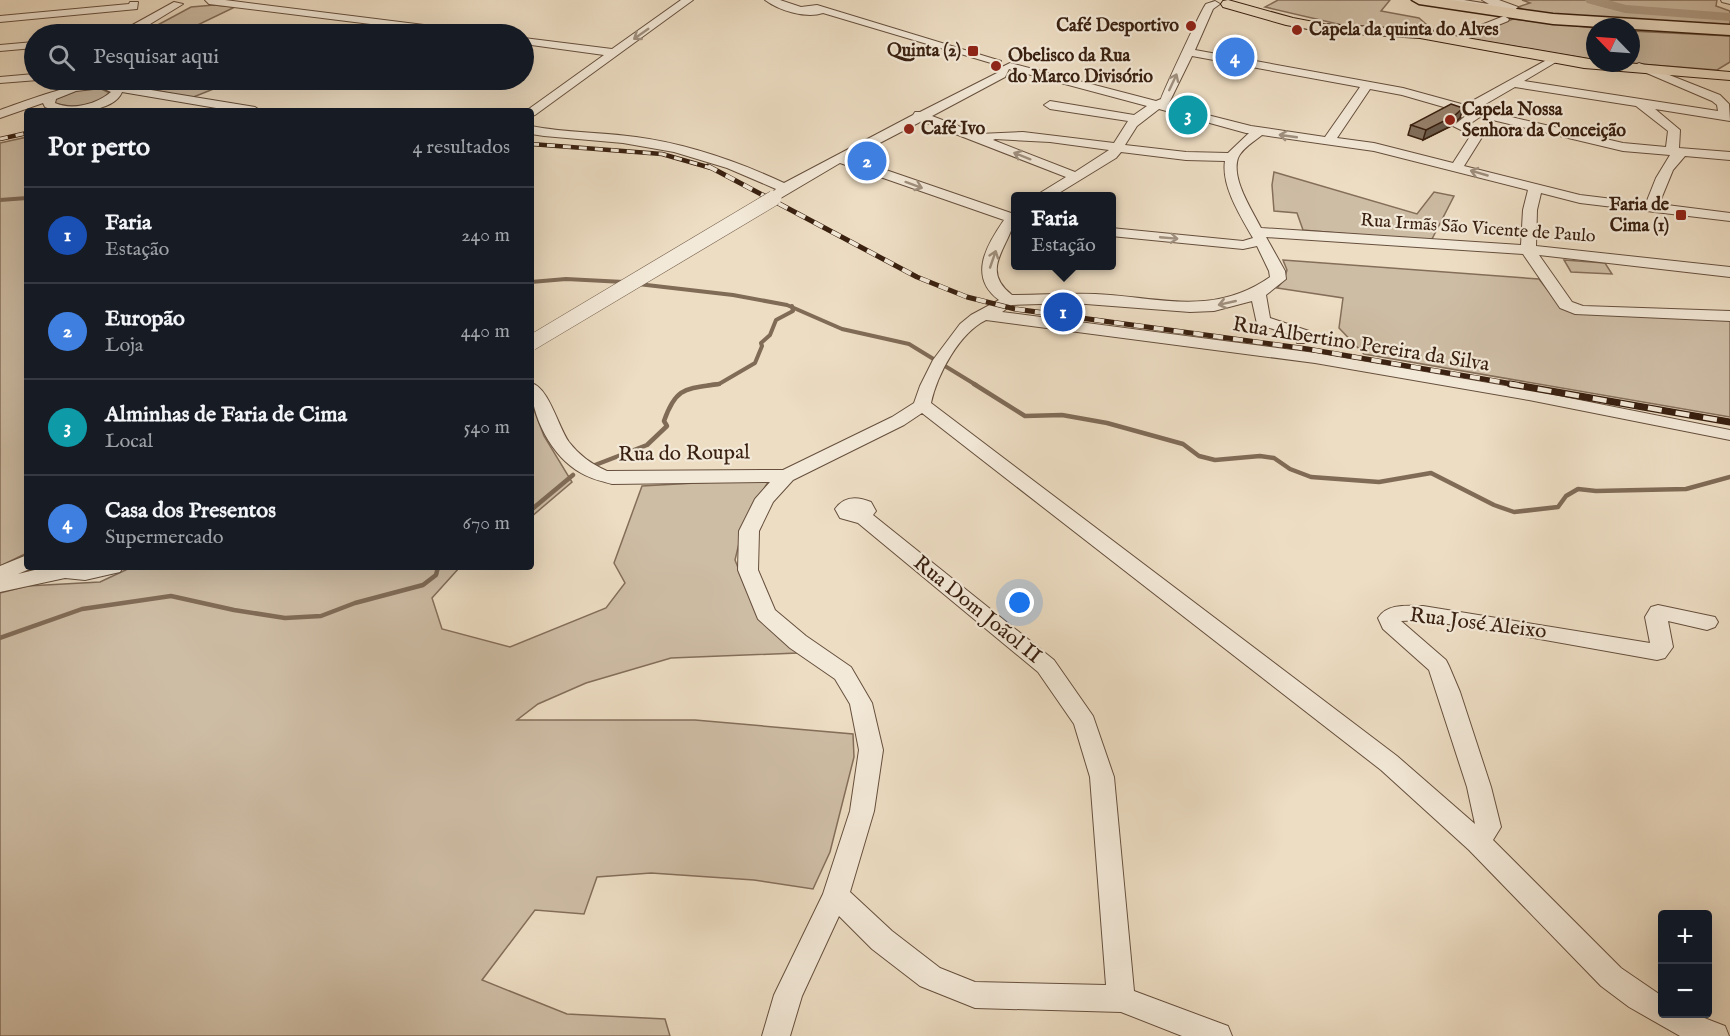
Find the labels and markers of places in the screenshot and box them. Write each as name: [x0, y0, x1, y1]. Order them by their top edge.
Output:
place label: Café Desportivo: [1056, 15, 1179, 38]
marker: Café Desportivo: [1184, 19, 1198, 33]
place label: Capela da quinta do Alves: [1309, 19, 1499, 42]
marker: Capela da quinta do Alves: [1290, 23, 1304, 37]
pin: 4: [1216, 34, 1254, 80]
place label: Quinta (2): [887, 40, 961, 63]
marker: Quinta (2): [966, 44, 980, 58]
place label: Obelisco da Rua do Marco Divisório: [1008, 45, 1153, 89]
marker: Obelisco da Rua do Marco Divisório: [989, 59, 1003, 73]
pin: 3: [1168, 92, 1208, 138]
place label: Capela Nossa Senhora da Conceição: [1462, 99, 1626, 143]
marker: Capela Nossa Senhora da Conceição: [1443, 113, 1457, 127]
place label: Café Ivo: [921, 118, 985, 141]
marker: Café Ivo: [902, 122, 916, 136]
pin: 2: [848, 138, 886, 184]
place label: Faria de Cima (1): [1609, 194, 1670, 238]
marker: Faria de Cima (1): [1674, 208, 1688, 222]
pin: 1: [1044, 290, 1082, 334]

